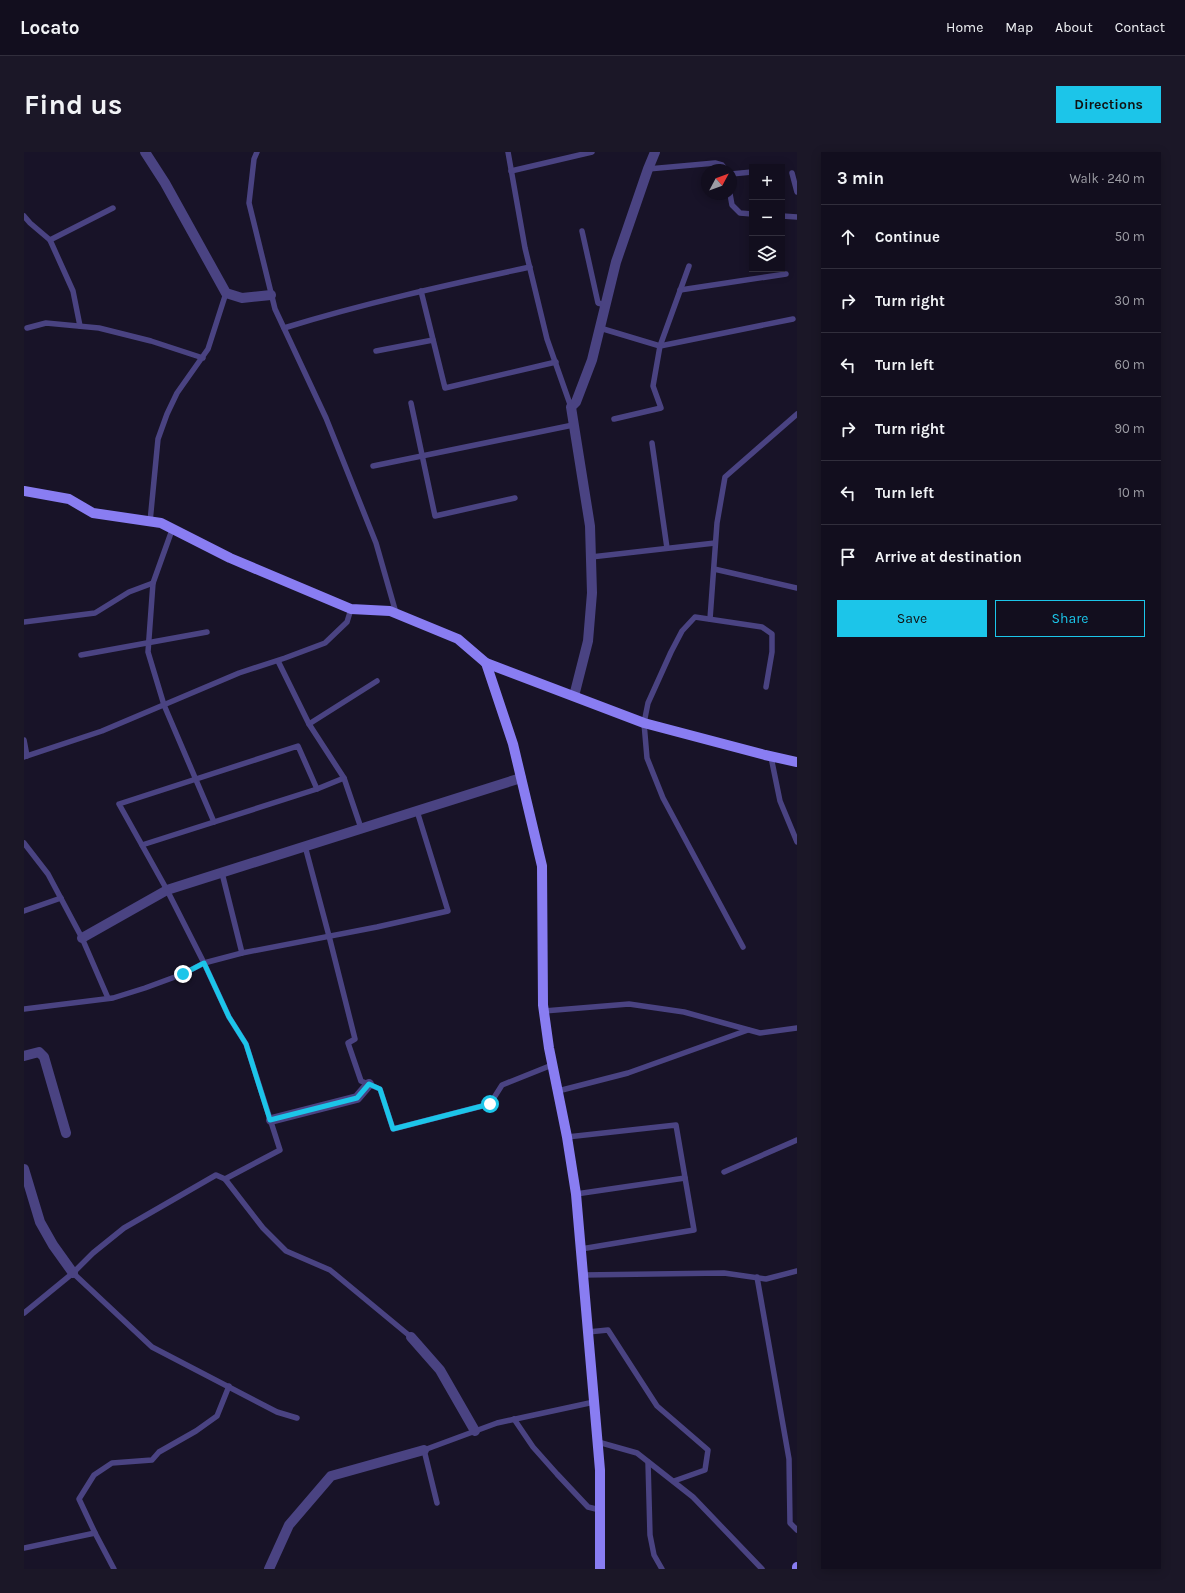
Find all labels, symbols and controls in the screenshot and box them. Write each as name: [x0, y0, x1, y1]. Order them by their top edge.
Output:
text: Locato: [20, 17, 80, 39]
text: Home: [946, 19, 983, 36]
text: Map: [1005, 19, 1033, 36]
text: About: [1055, 19, 1093, 36]
text: Contact: [1115, 19, 1165, 36]
button: Directions: [1056, 86, 1161, 123]
text: Find us: [24, 88, 123, 121]
north arrow: [701, 164, 737, 200]
map controls: [749, 164, 785, 272]
button: +: [749, 164, 785, 200]
text: 3 min: [837, 168, 884, 188]
text: Walk · 240 m: [1069, 171, 1145, 186]
button: −: [749, 200, 785, 236]
icon: ahead: [837, 226, 859, 248]
text: Continue: [875, 228, 940, 246]
text: 50 m: [1115, 229, 1145, 244]
button: layers: [749, 236, 785, 272]
icon: right: [837, 290, 859, 312]
text: Turn right: [875, 292, 945, 310]
text: 30 m: [1114, 293, 1145, 308]
icon: left: [837, 354, 859, 376]
text: Turn left: [875, 356, 934, 374]
text: 60 m: [1115, 357, 1145, 372]
icon: right: [837, 418, 859, 440]
text: Turn right: [875, 420, 945, 438]
text: 90 m: [1114, 421, 1145, 436]
icon: left: [837, 482, 859, 504]
text: Turn left: [875, 484, 934, 502]
text: 10 m: [1118, 485, 1145, 500]
icon: arrive: [837, 546, 859, 568]
text: Arrive at destination: [875, 548, 1022, 566]
button: Save: [837, 600, 987, 637]
button: Share: [995, 600, 1145, 637]
route end: [174, 965, 192, 983]
route start: [481, 1095, 499, 1113]

